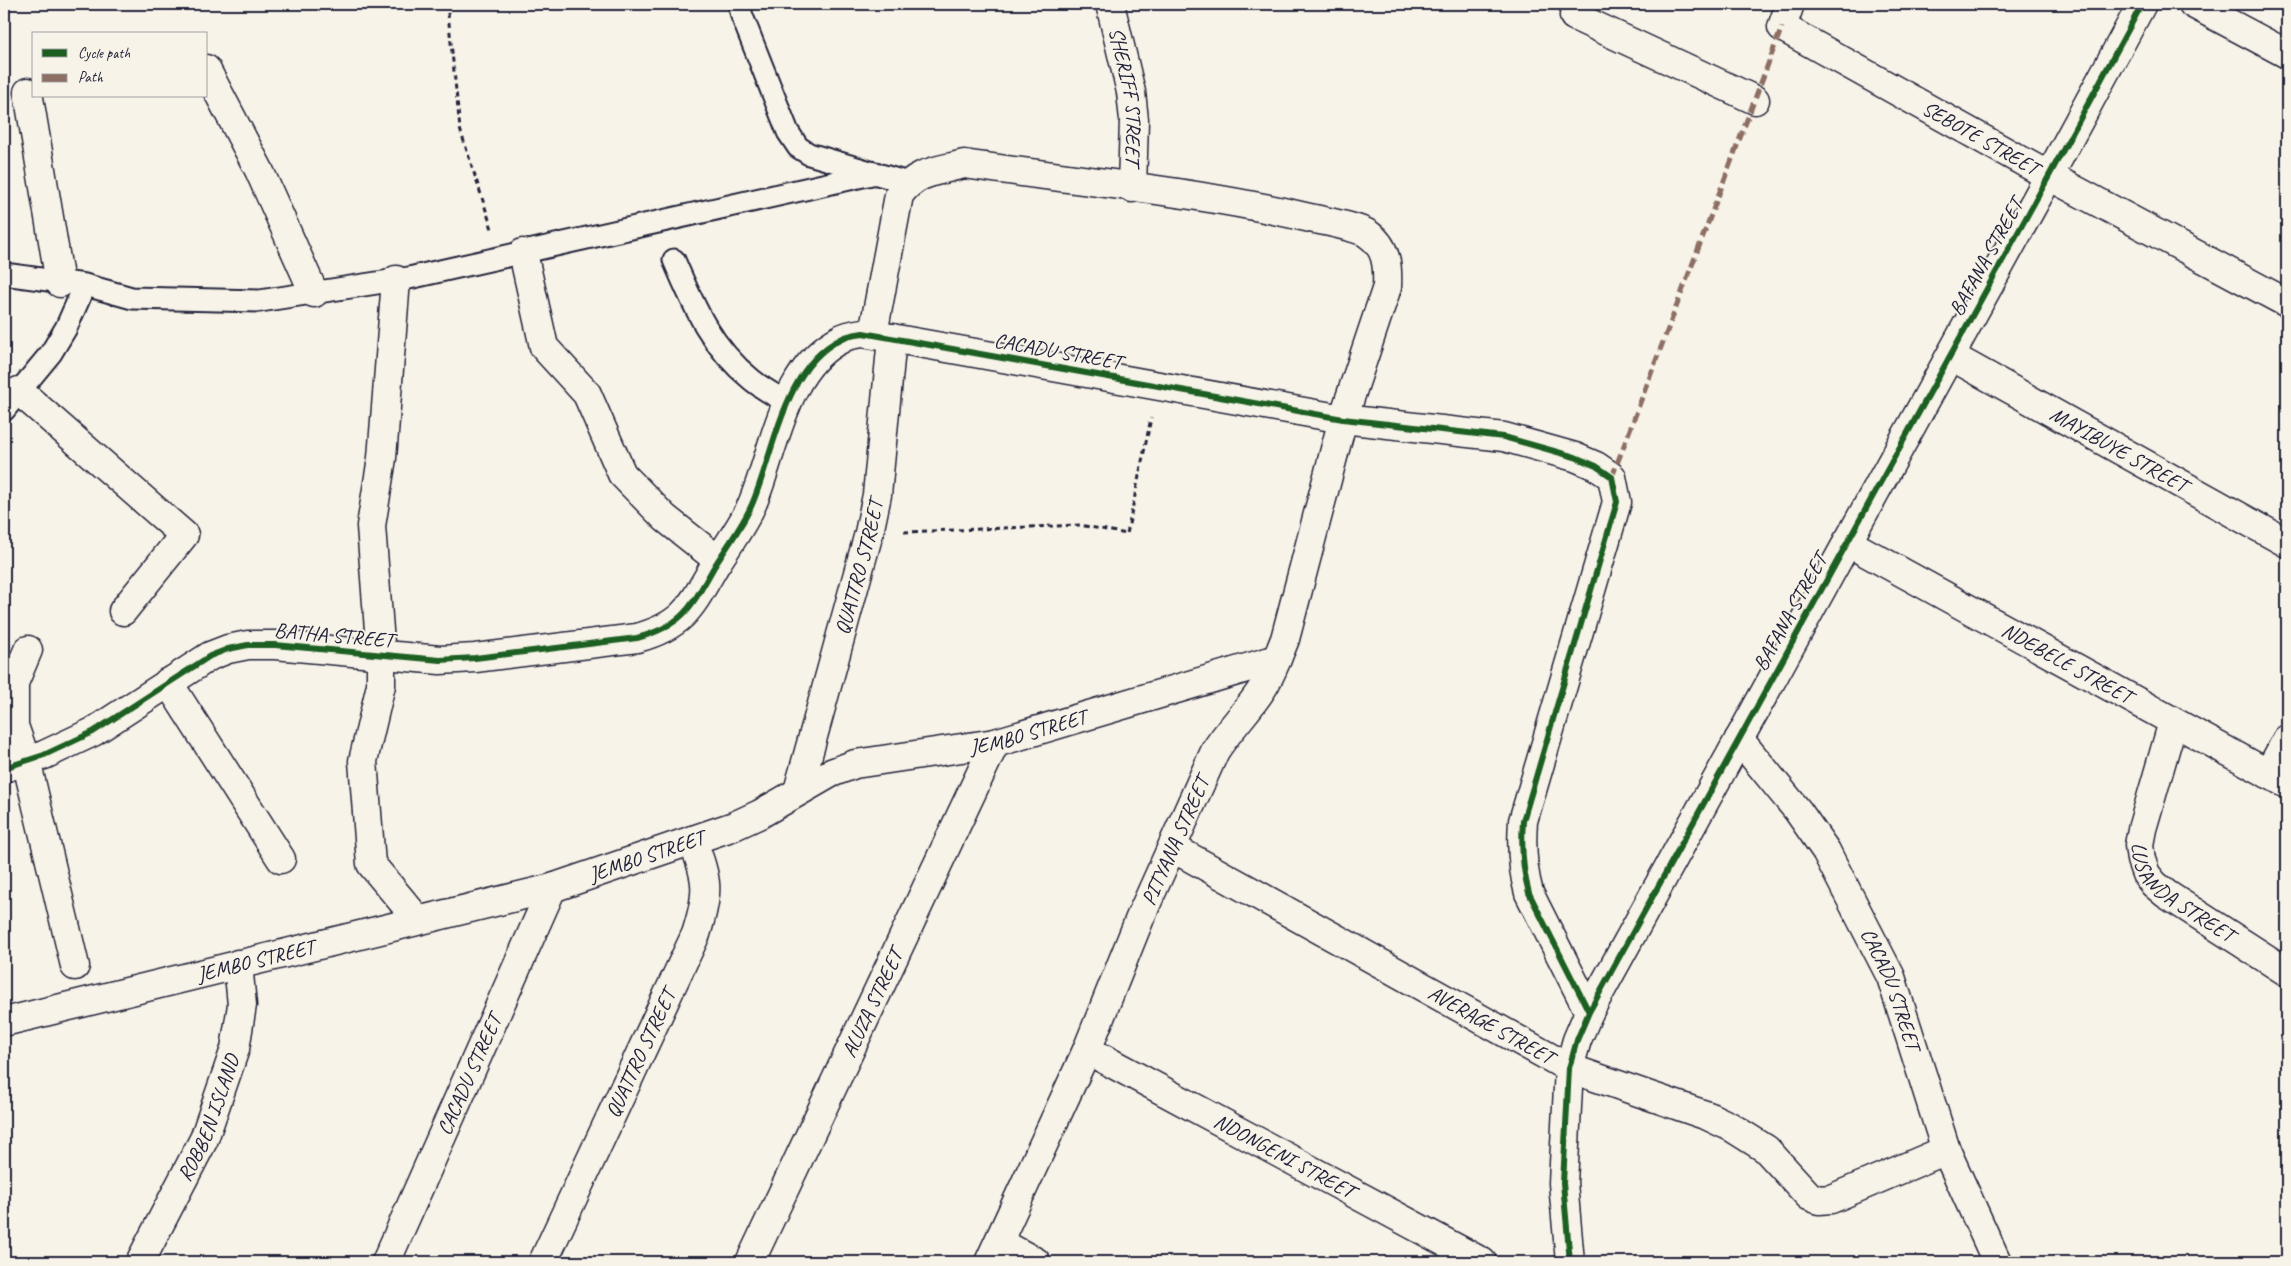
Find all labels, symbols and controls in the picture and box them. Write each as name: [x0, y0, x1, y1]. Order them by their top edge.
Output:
street label: SHERIFF STREET: [1103, 25, 1148, 171]
legend: [32, 32, 208, 98]
text: Cycle path: [78, 44, 130, 63]
text: Path: [78, 68, 104, 87]
street label: SEBOTE STREET: [1918, 95, 2048, 183]
street label: BAFANA STREET: [1943, 190, 2031, 320]
street label: CACADU STREET: [992, 327, 1128, 376]
street label: MAYIBUYE STREET: [2046, 401, 2197, 501]
street label: QUATTRO STREET: [829, 492, 890, 637]
street label: BAFANA STREET: [1747, 545, 1835, 675]
street label: BATHA STREET: [273, 617, 399, 654]
street label: NDEBELE STREET: [1997, 617, 2141, 712]
street label: JEMBO STREET: [967, 702, 1094, 760]
street label: PITYANA STREET: [1135, 768, 1217, 909]
street label: JEMBO STREET: [585, 823, 712, 888]
street label: LUSANDA STREET: [2126, 841, 2244, 950]
street label: CACADU STREET: [1855, 924, 1928, 1058]
street label: JEMBO STREET: [193, 933, 321, 988]
street label: ALUZA STREET: [836, 940, 911, 1061]
street label: AVERAGE STREET: [1424, 980, 1562, 1072]
street label: QUATTRO STREET: [599, 981, 683, 1122]
street label: CACADU STREET: [431, 1006, 509, 1139]
street label: ROBBEN ISLAND: [171, 1049, 246, 1186]
street label: NDONGENI STREET: [1210, 1108, 1364, 1207]

